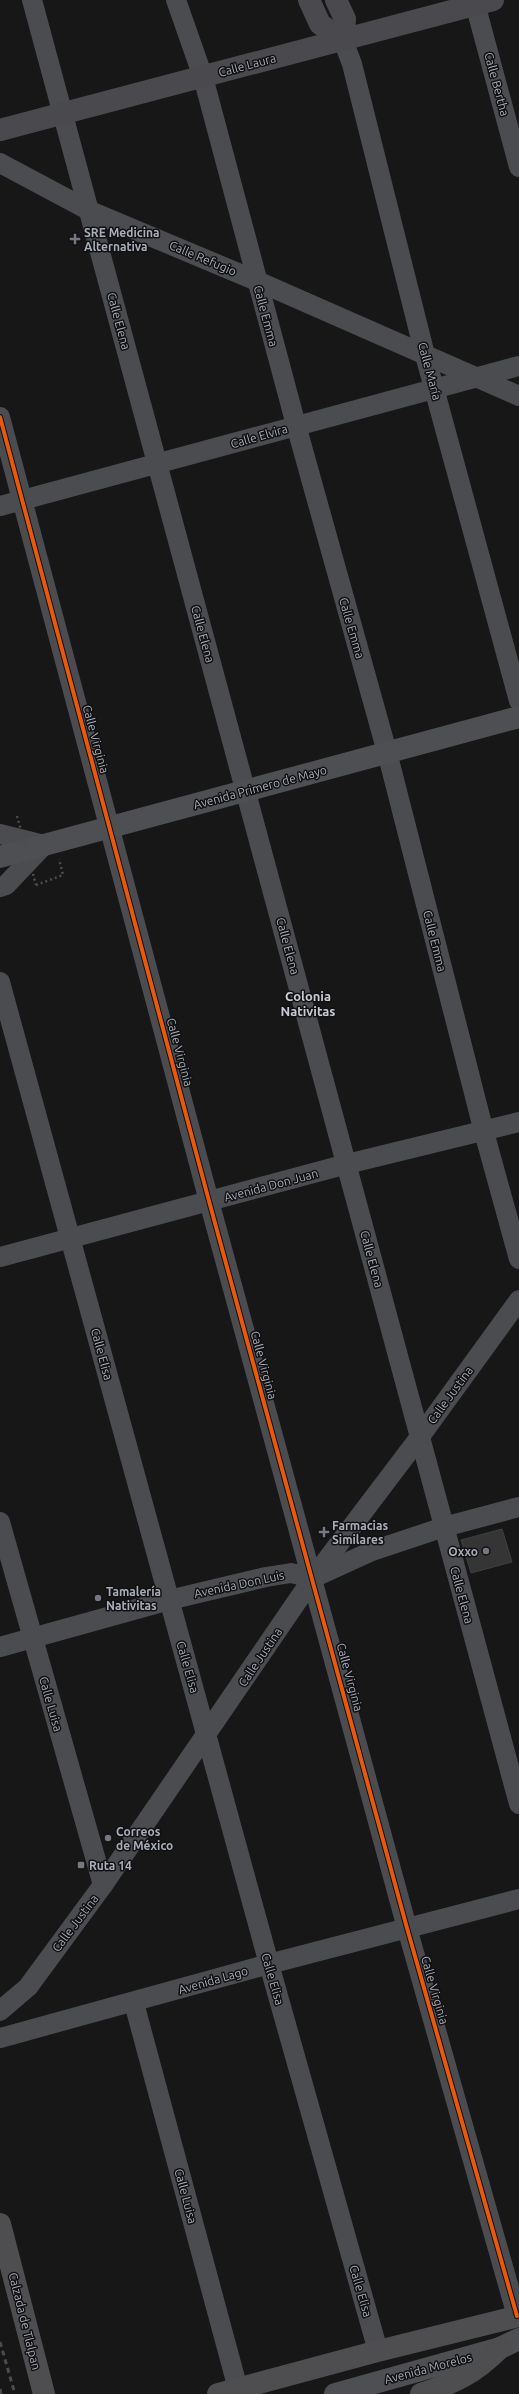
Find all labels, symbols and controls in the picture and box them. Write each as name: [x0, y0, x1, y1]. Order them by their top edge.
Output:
street label: Calle Laura: [217, 51, 277, 79]
street label: Calle Bertha: [482, 51, 512, 117]
place label: SRE Medicina Alternativa: [84, 226, 160, 253]
marker: SRE Medicina Alternativa: [69, 233, 81, 245]
street label: Calle Refugio: [168, 238, 238, 278]
street label: Calle Emma: [252, 284, 280, 348]
street label: Calle Elena: [105, 291, 133, 351]
street label: Calle María: [416, 341, 444, 401]
street label: Calle Elvira: [229, 422, 289, 450]
street label: Calle Emma: [337, 596, 367, 660]
street label: Calle Elena: [189, 604, 217, 664]
street label: Calle Virginia: [81, 703, 111, 775]
street label: Avenida Primero de Mayo: [192, 763, 328, 811]
street label: Calle Emma: [421, 909, 449, 973]
street label: Calle Elena: [274, 916, 302, 976]
district label: Colonia Nativitas: [281, 989, 335, 1018]
street label: Calle Virginia: [165, 1016, 195, 1088]
street label: Avenida Don Juan: [223, 1166, 319, 1204]
street label: Calle Elena: [358, 1229, 386, 1289]
street label: Calle Elisa: [89, 1327, 115, 1381]
street label: Calle Virginia: [249, 1329, 279, 1401]
street label: Calle Justina: [425, 1364, 475, 1426]
place label: Farmacias Similares: [332, 1519, 388, 1546]
marker: Farmacias Similares: [319, 1527, 329, 1537]
place label: Oxxo: [448, 1545, 478, 1558]
marker: Oxxo: [481, 1546, 491, 1556]
street label: Calle Elena: [448, 1565, 476, 1625]
street label: Avenida Don Luis: [193, 1568, 285, 1600]
place label: Tamalería Nativitas: [106, 1585, 161, 1612]
marker: Tamalería Nativitas: [93, 1593, 103, 1603]
street label: Calle Justina: [236, 1625, 284, 1689]
street label: Calle Elisa: [174, 1640, 202, 1694]
street label: Calle Virginia: [335, 1641, 365, 1713]
street label: Calle Luisa: [37, 1675, 65, 1733]
place label: Correos de México: [116, 1825, 173, 1852]
marker: Correos de México: [103, 1833, 113, 1843]
place label: Ruta 14: [89, 1859, 132, 1872]
marker: Ruta 14: [76, 1860, 86, 1870]
street label: Calle Justina: [49, 1892, 101, 1954]
street label: Calle Elisa: [259, 1952, 287, 2006]
street label: Calle Virginia: [419, 1954, 451, 2026]
street label: Avenida Lago: [177, 1964, 249, 1996]
street label: Calle Luisa: [172, 2167, 200, 2225]
street label: Calle Elisa: [347, 2264, 375, 2318]
street label: Calzada de Tlalpan: [7, 2271, 43, 2371]
street label: Avenida Morelos: [383, 2350, 473, 2386]

